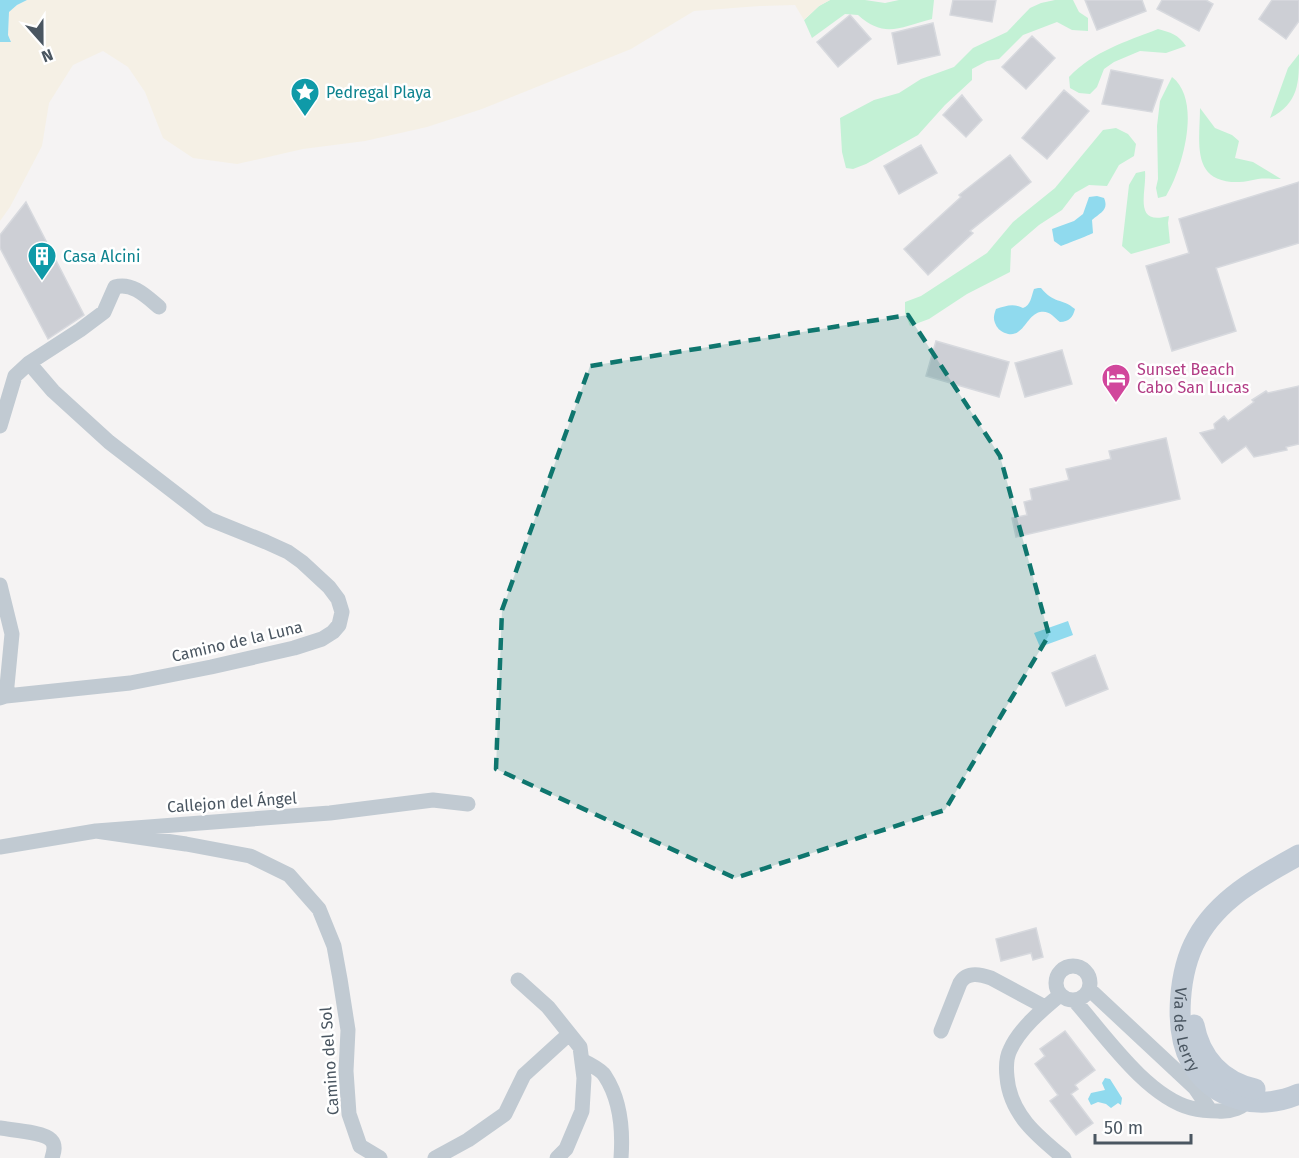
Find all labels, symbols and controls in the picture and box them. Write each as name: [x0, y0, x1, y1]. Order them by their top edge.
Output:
north arrow: [12, 12, 72, 72]
text: N: [39, 45, 56, 66]
place icon: Pedregal Playa: [289, 76, 321, 118]
place label: Pedregal Playa: [326, 83, 432, 102]
building icon: Casa Alcini: [26, 240, 58, 282]
place label: Casa Alcini: [63, 247, 140, 266]
place label: Sunset Beach Cabo San Lucas: [1137, 360, 1249, 397]
hotel icon: Sunset Beach Cabo San Lucas: [1100, 362, 1132, 404]
street label: Camino de la Luna: [170, 617, 304, 666]
street label: Callejon del Ángel: [166, 787, 298, 817]
street label: Vía de Lerry: [1170, 986, 1204, 1075]
street label: Camino del Sol: [316, 1006, 343, 1116]
scale bar: [1095, 1107, 1191, 1145]
text: 50 m: [1104, 1117, 1143, 1139]

